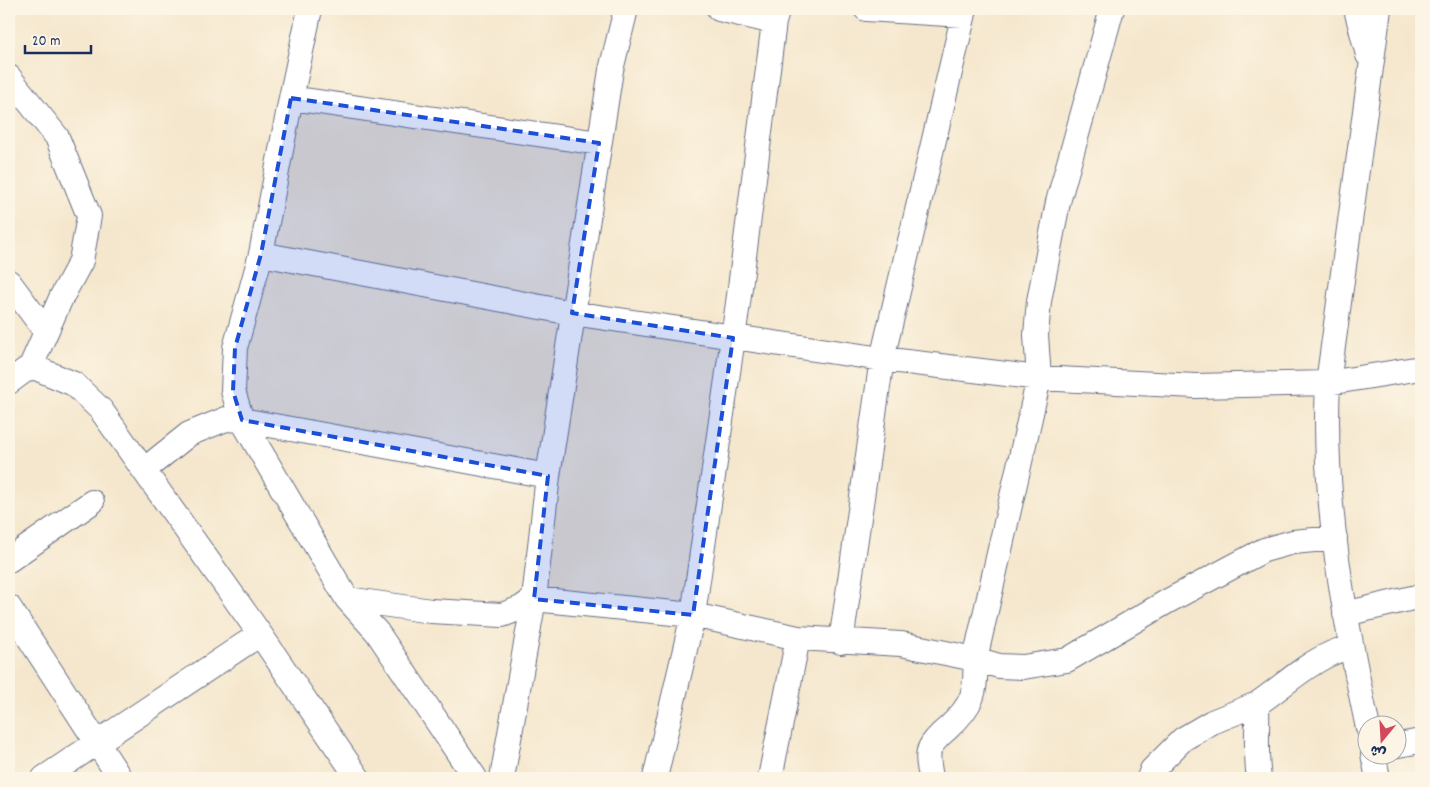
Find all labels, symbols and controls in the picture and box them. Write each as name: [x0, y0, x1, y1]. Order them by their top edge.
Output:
scale bar: [25, 22, 91, 54]
text: 20 m: [32, 31, 60, 53]
north arrow: [1358, 714, 1408, 764]
text: ش: [1368, 739, 1389, 762]

